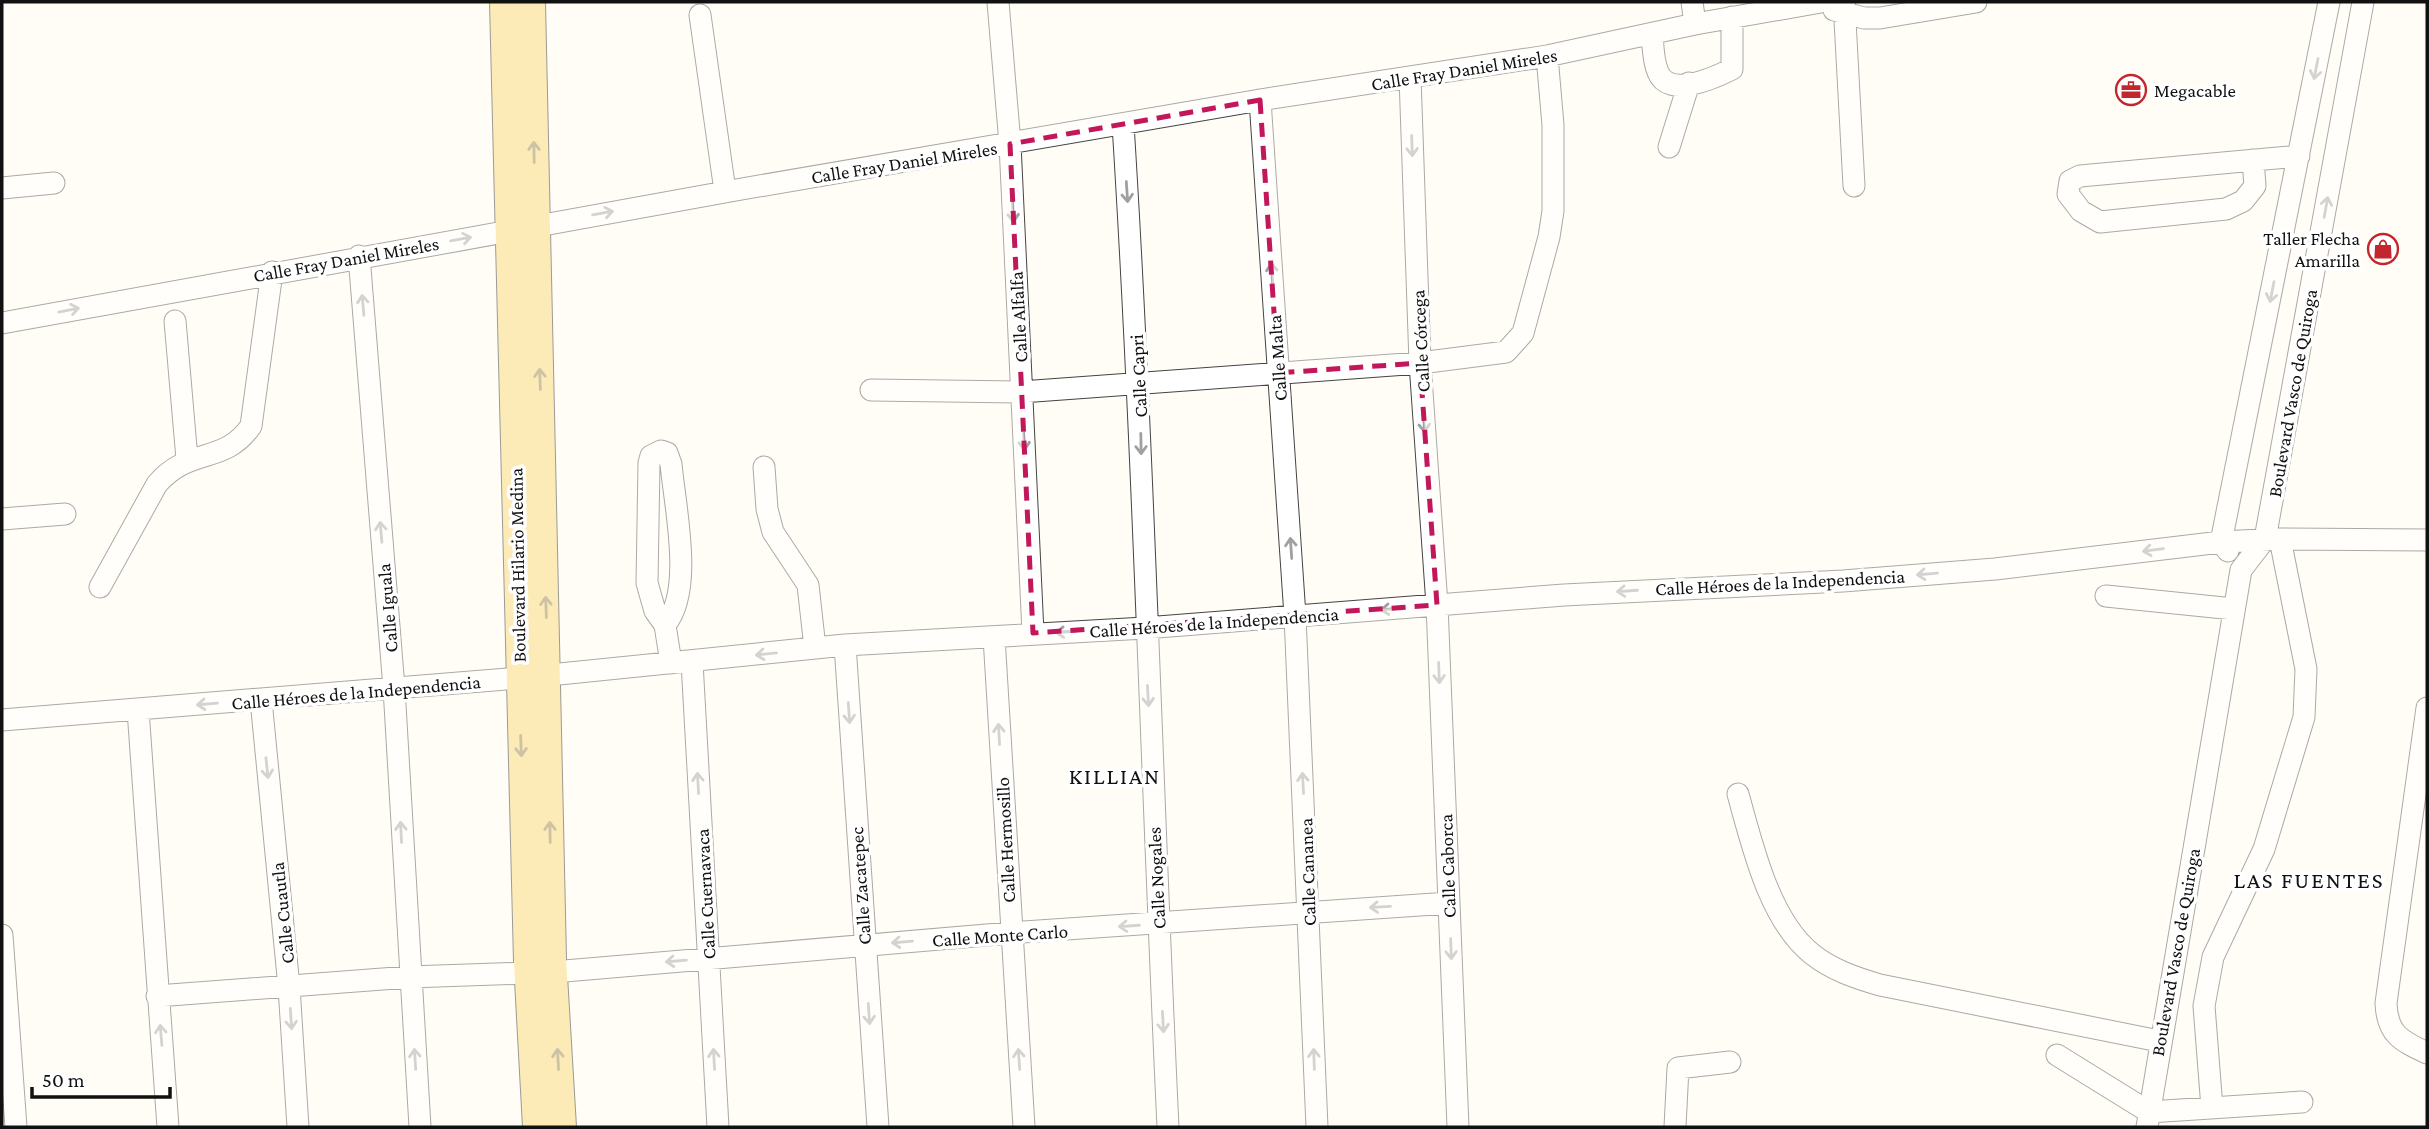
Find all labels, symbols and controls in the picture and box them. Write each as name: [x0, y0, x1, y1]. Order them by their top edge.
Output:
street label: Calle Fray Daniel Mireles: [1369, 44, 1559, 95]
one-way arrow: [2308, 57, 2322, 80]
office icon: Megacable: [2114, 73, 2148, 107]
place label: Megacable: [2154, 80, 2236, 101]
one-way arrow: [1406, 134, 1419, 157]
street label: Calle Fray Daniel Mireles: [809, 137, 999, 188]
one-way arrow: [527, 141, 541, 164]
one-way arrow: [1121, 180, 1134, 203]
one-way arrow: [2320, 196, 2333, 219]
one-way arrow: [1007, 201, 1020, 224]
one-way arrow: [591, 206, 614, 220]
place label: Taller Flecha Amarilla: [2263, 228, 2360, 271]
one-way arrow: [449, 232, 472, 245]
shop icon: Taller Flecha Amarilla: [2366, 232, 2400, 266]
street label: Calle Fray Daniel Mireles: [252, 233, 441, 286]
one-way arrow: [1265, 261, 1278, 284]
street label: Calle Alfalfa: [1006, 271, 1031, 363]
one-way arrow: [2265, 280, 2279, 303]
street label: Boulevard Vasco de Quiroga: [2264, 287, 2321, 499]
street label: Calle Córcega: [1407, 289, 1434, 393]
one-way arrow: [356, 294, 369, 317]
one-way arrow: [57, 303, 80, 316]
street label: Calle Malta: [1264, 314, 1291, 402]
street label: Calle Capri: [1126, 334, 1151, 418]
one-way arrow: [533, 368, 547, 391]
one-way arrow: [1418, 410, 1431, 433]
one-way arrow: [1017, 428, 1030, 451]
one-way arrow: [1134, 432, 1147, 455]
street label: Boulevard Hilario Medina: [505, 467, 530, 662]
one-way arrow: [374, 521, 387, 544]
one-way arrow: [1284, 537, 1297, 560]
one-way arrow: [2143, 544, 2165, 557]
street label: Calle Iguala: [373, 562, 402, 653]
street label: Calle Héroes de la Independencia: [1655, 565, 1906, 600]
one-way arrow: [1916, 568, 1939, 581]
one-way arrow: [1616, 584, 1639, 597]
one-way arrow: [539, 596, 553, 619]
street label: Calle Héroes de la Independencia: [1089, 603, 1340, 642]
one-way arrow: [1380, 603, 1403, 616]
one-way arrow: [1055, 625, 1078, 638]
one-way arrow: [755, 647, 778, 660]
one-way arrow: [1433, 661, 1446, 684]
street label: Calle Héroes de la Independencia: [231, 671, 482, 714]
one-way arrow: [1141, 685, 1154, 708]
one-way arrow: [197, 698, 219, 711]
one-way arrow: [843, 702, 856, 724]
one-way arrow: [993, 723, 1006, 746]
one-way arrow: [515, 735, 528, 758]
one-way arrow: [261, 756, 274, 779]
district label: KILLIAN: [1069, 763, 1161, 789]
one-way arrow: [692, 772, 705, 795]
one-way arrow: [1296, 772, 1309, 795]
street label: Calle Hermosillo: [992, 777, 1019, 903]
street label: Calle Caborca: [1435, 813, 1460, 918]
street label: Calle Cananea: [1295, 817, 1320, 926]
one-way arrow: [395, 821, 408, 844]
one-way arrow: [543, 821, 557, 844]
street label: Calle Zacatepec: [846, 826, 875, 945]
street label: Calle Nogales: [1143, 826, 1170, 930]
street label: Calle Cuernavaca: [692, 828, 719, 960]
street label: Boulevard Vasco de Quiroga: [2147, 846, 2204, 1058]
street label: Calle Cuautla: [267, 861, 298, 965]
district label: LAS FUENTES: [2233, 867, 2385, 893]
one-way arrow: [1370, 901, 1392, 914]
one-way arrow: [1118, 919, 1141, 932]
street label: Calle Monte Carlo: [931, 920, 1069, 951]
one-way arrow: [892, 936, 914, 949]
one-way arrow: [1444, 938, 1457, 961]
one-way arrow: [665, 955, 687, 968]
one-way arrow: [863, 1002, 876, 1025]
one-way arrow: [285, 1007, 298, 1029]
one-way arrow: [1156, 1010, 1169, 1033]
one-way arrow: [154, 1024, 167, 1047]
one-way arrow: [408, 1048, 421, 1071]
one-way arrow: [551, 1048, 564, 1071]
one-way arrow: [707, 1048, 720, 1071]
one-way arrow: [1012, 1048, 1025, 1071]
one-way arrow: [1308, 1048, 1321, 1071]
scale bar: [32, 1056, 170, 1100]
text: 50 m: [42, 1068, 85, 1092]

